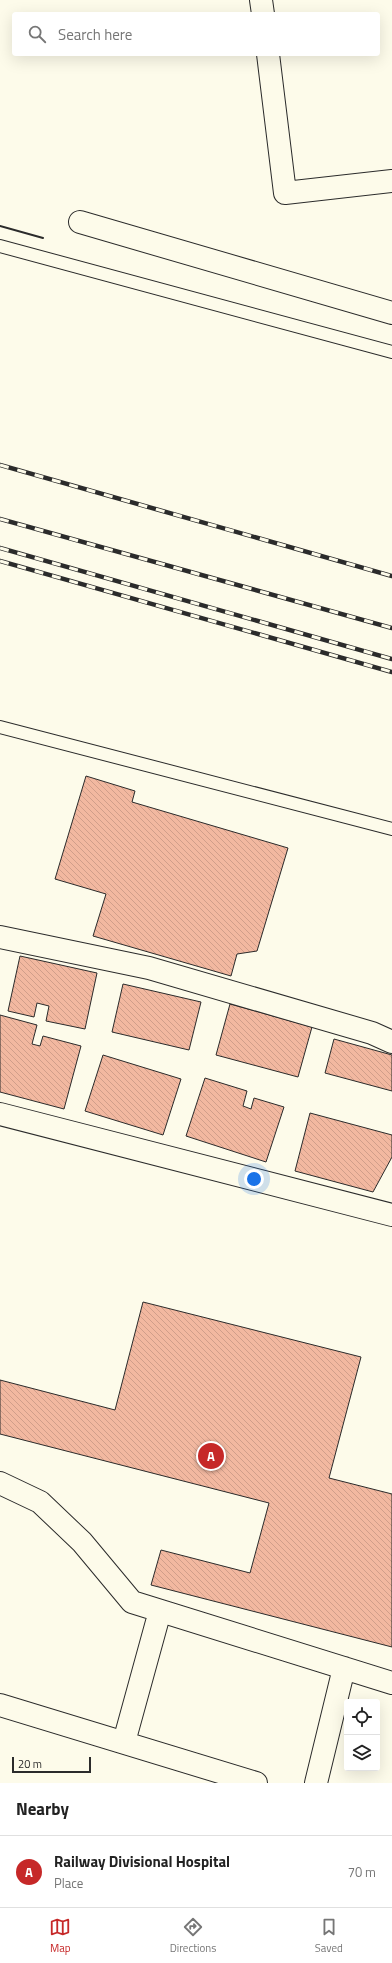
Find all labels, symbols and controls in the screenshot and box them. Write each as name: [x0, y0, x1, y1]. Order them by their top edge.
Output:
search box: [12, 12, 380, 56]
icon: search: [26, 23, 48, 45]
text: Search here: [58, 23, 132, 46]
your location: [244, 1169, 264, 1189]
pin: A: [198, 1441, 224, 1471]
map controls: [344, 1699, 380, 1771]
button: locate: [344, 1699, 380, 1735]
button: layers: [344, 1735, 380, 1771]
scale bar: [12, 1755, 91, 1774]
text: 20 m: [18, 1756, 42, 1772]
text: Nearby: [16, 1796, 69, 1822]
text: Railway Divisional Hospital: [54, 1850, 230, 1873]
text: A: [25, 1862, 33, 1882]
text: 70 m: [348, 1862, 376, 1882]
text: Place: [54, 1873, 83, 1893]
tab: Map: [49, 1916, 71, 1956]
tab: Directions: [170, 1916, 216, 1956]
tab: Saved: [315, 1916, 343, 1956]

